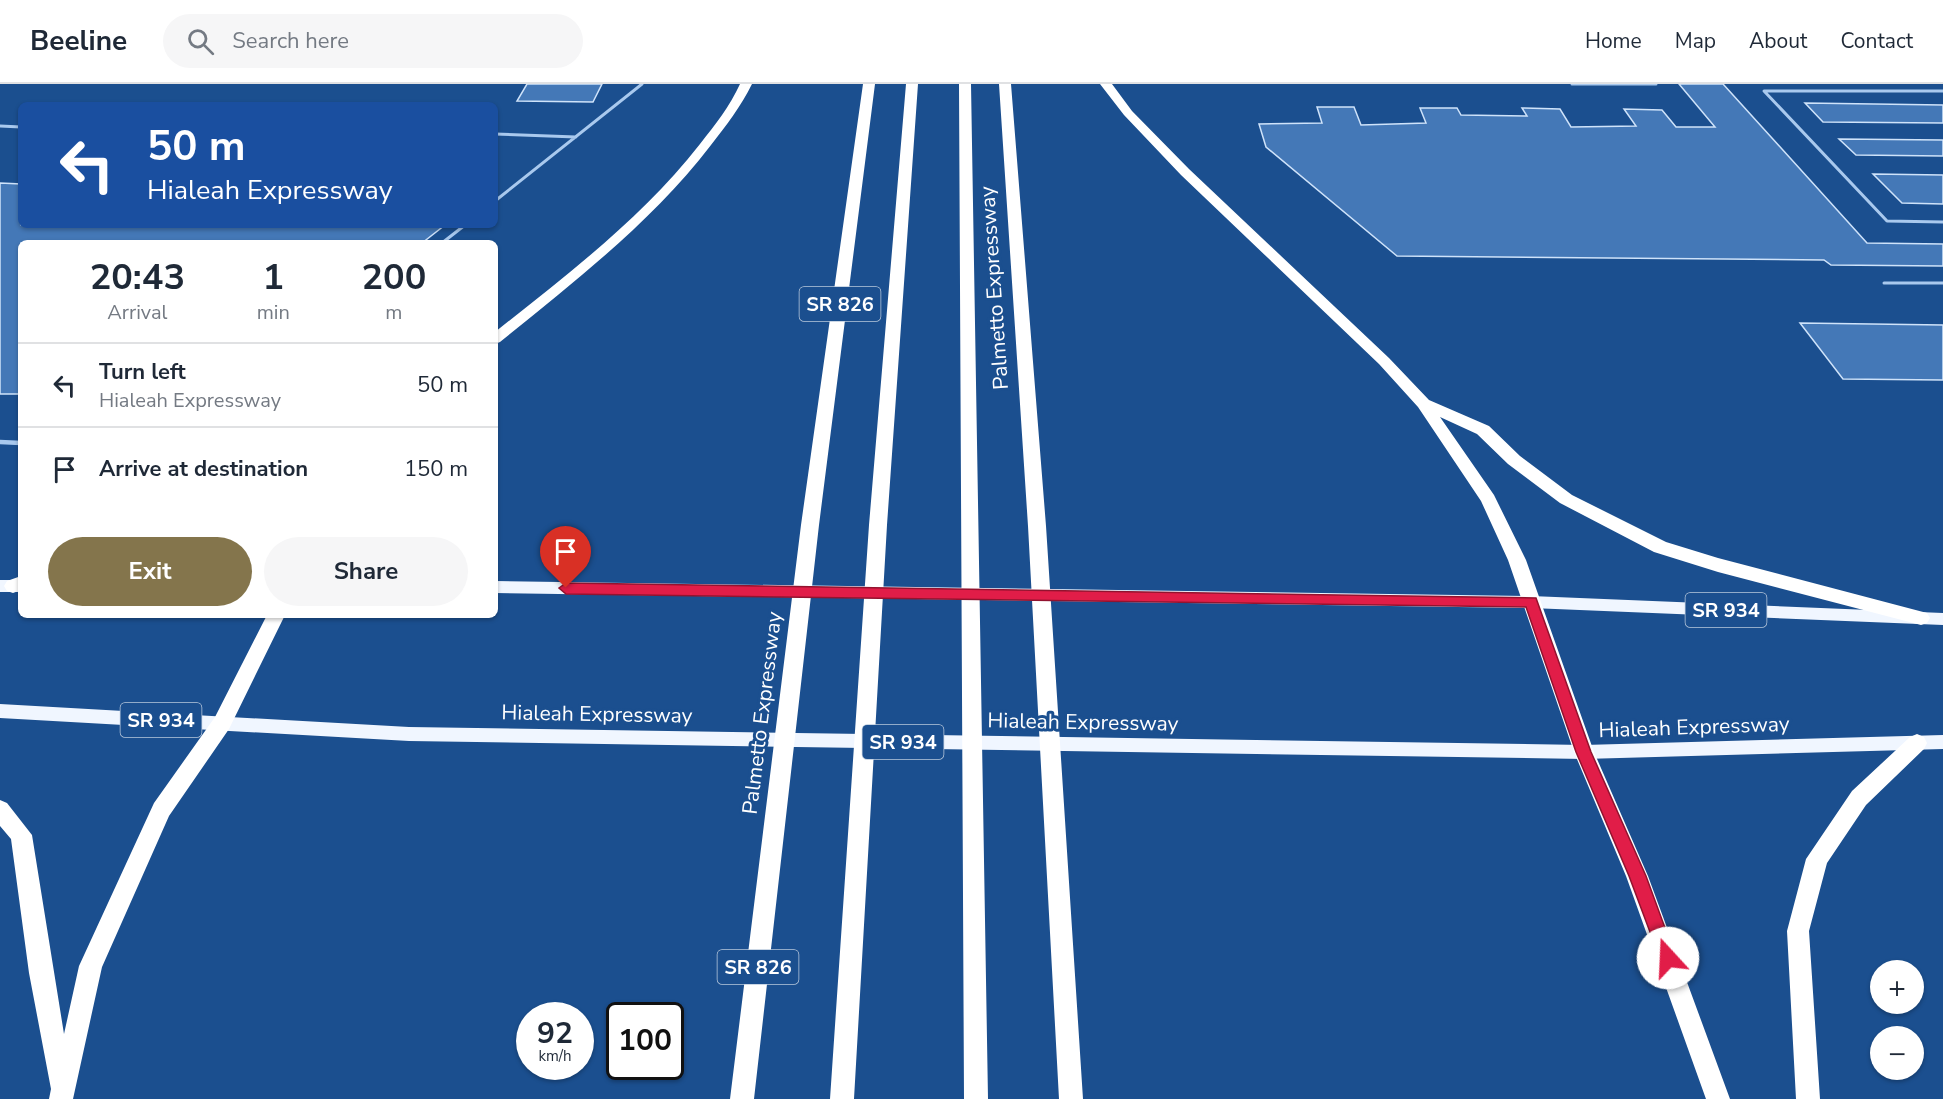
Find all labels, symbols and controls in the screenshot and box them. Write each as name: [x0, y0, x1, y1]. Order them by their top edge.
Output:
search box: [163, 14, 583, 68]
text: Beeline: [30, 22, 127, 60]
icon: search: [184, 25, 217, 58]
text: Search here: [232, 26, 349, 56]
text: Home: [1585, 27, 1642, 55]
text: Map: [1675, 27, 1716, 55]
text: About: [1749, 27, 1807, 55]
text: Contact: [1840, 27, 1913, 55]
text: 50 m: [147, 118, 246, 175]
icon: left: [48, 126, 126, 204]
text: Hialeah Expressway: [147, 172, 393, 209]
street label: Palmetto Expressway: [973, 185, 1015, 391]
text: 20:43: [90, 253, 185, 302]
text: 1: [262, 253, 284, 302]
text: 200: [361, 253, 426, 302]
road number: SR 826: [800, 287, 880, 321]
text: Arrival: [107, 299, 167, 326]
text: min: [257, 299, 290, 326]
text: m: [385, 299, 402, 326]
text: Turn left: [99, 357, 186, 387]
icon: left: [48, 369, 81, 402]
text: 50 m: [417, 370, 468, 400]
text: Hialeah Expressway: [99, 387, 281, 414]
icon: arrive: [48, 453, 81, 486]
text: Arrive at destination: [99, 454, 308, 484]
text: 150 m: [404, 454, 468, 484]
pin: [540, 526, 591, 588]
icon: arrive: [549, 535, 582, 568]
button: Exit: [48, 537, 252, 606]
button: Share: [264, 537, 468, 606]
road number: SR 934: [1686, 593, 1766, 627]
street label: Palmetto Expressway: [736, 610, 788, 816]
street label: Hialeah Expressway: [501, 698, 693, 730]
road number: SR 934: [120, 703, 201, 737]
street label: Hialeah Expressway: [987, 706, 1179, 738]
street label: Hialeah Expressway: [1598, 710, 1790, 744]
road number: SR 934: [862, 725, 944, 759]
position arrow: [1636, 926, 1700, 990]
road number: SR 826: [718, 950, 798, 984]
map controls: [1870, 960, 1924, 1080]
button: +: [1870, 960, 1924, 1014]
speed limit sign: 100: [606, 1002, 684, 1080]
text: 92: [537, 1013, 573, 1054]
button: −: [1870, 1026, 1924, 1080]
text: km/h: [538, 1046, 572, 1066]

